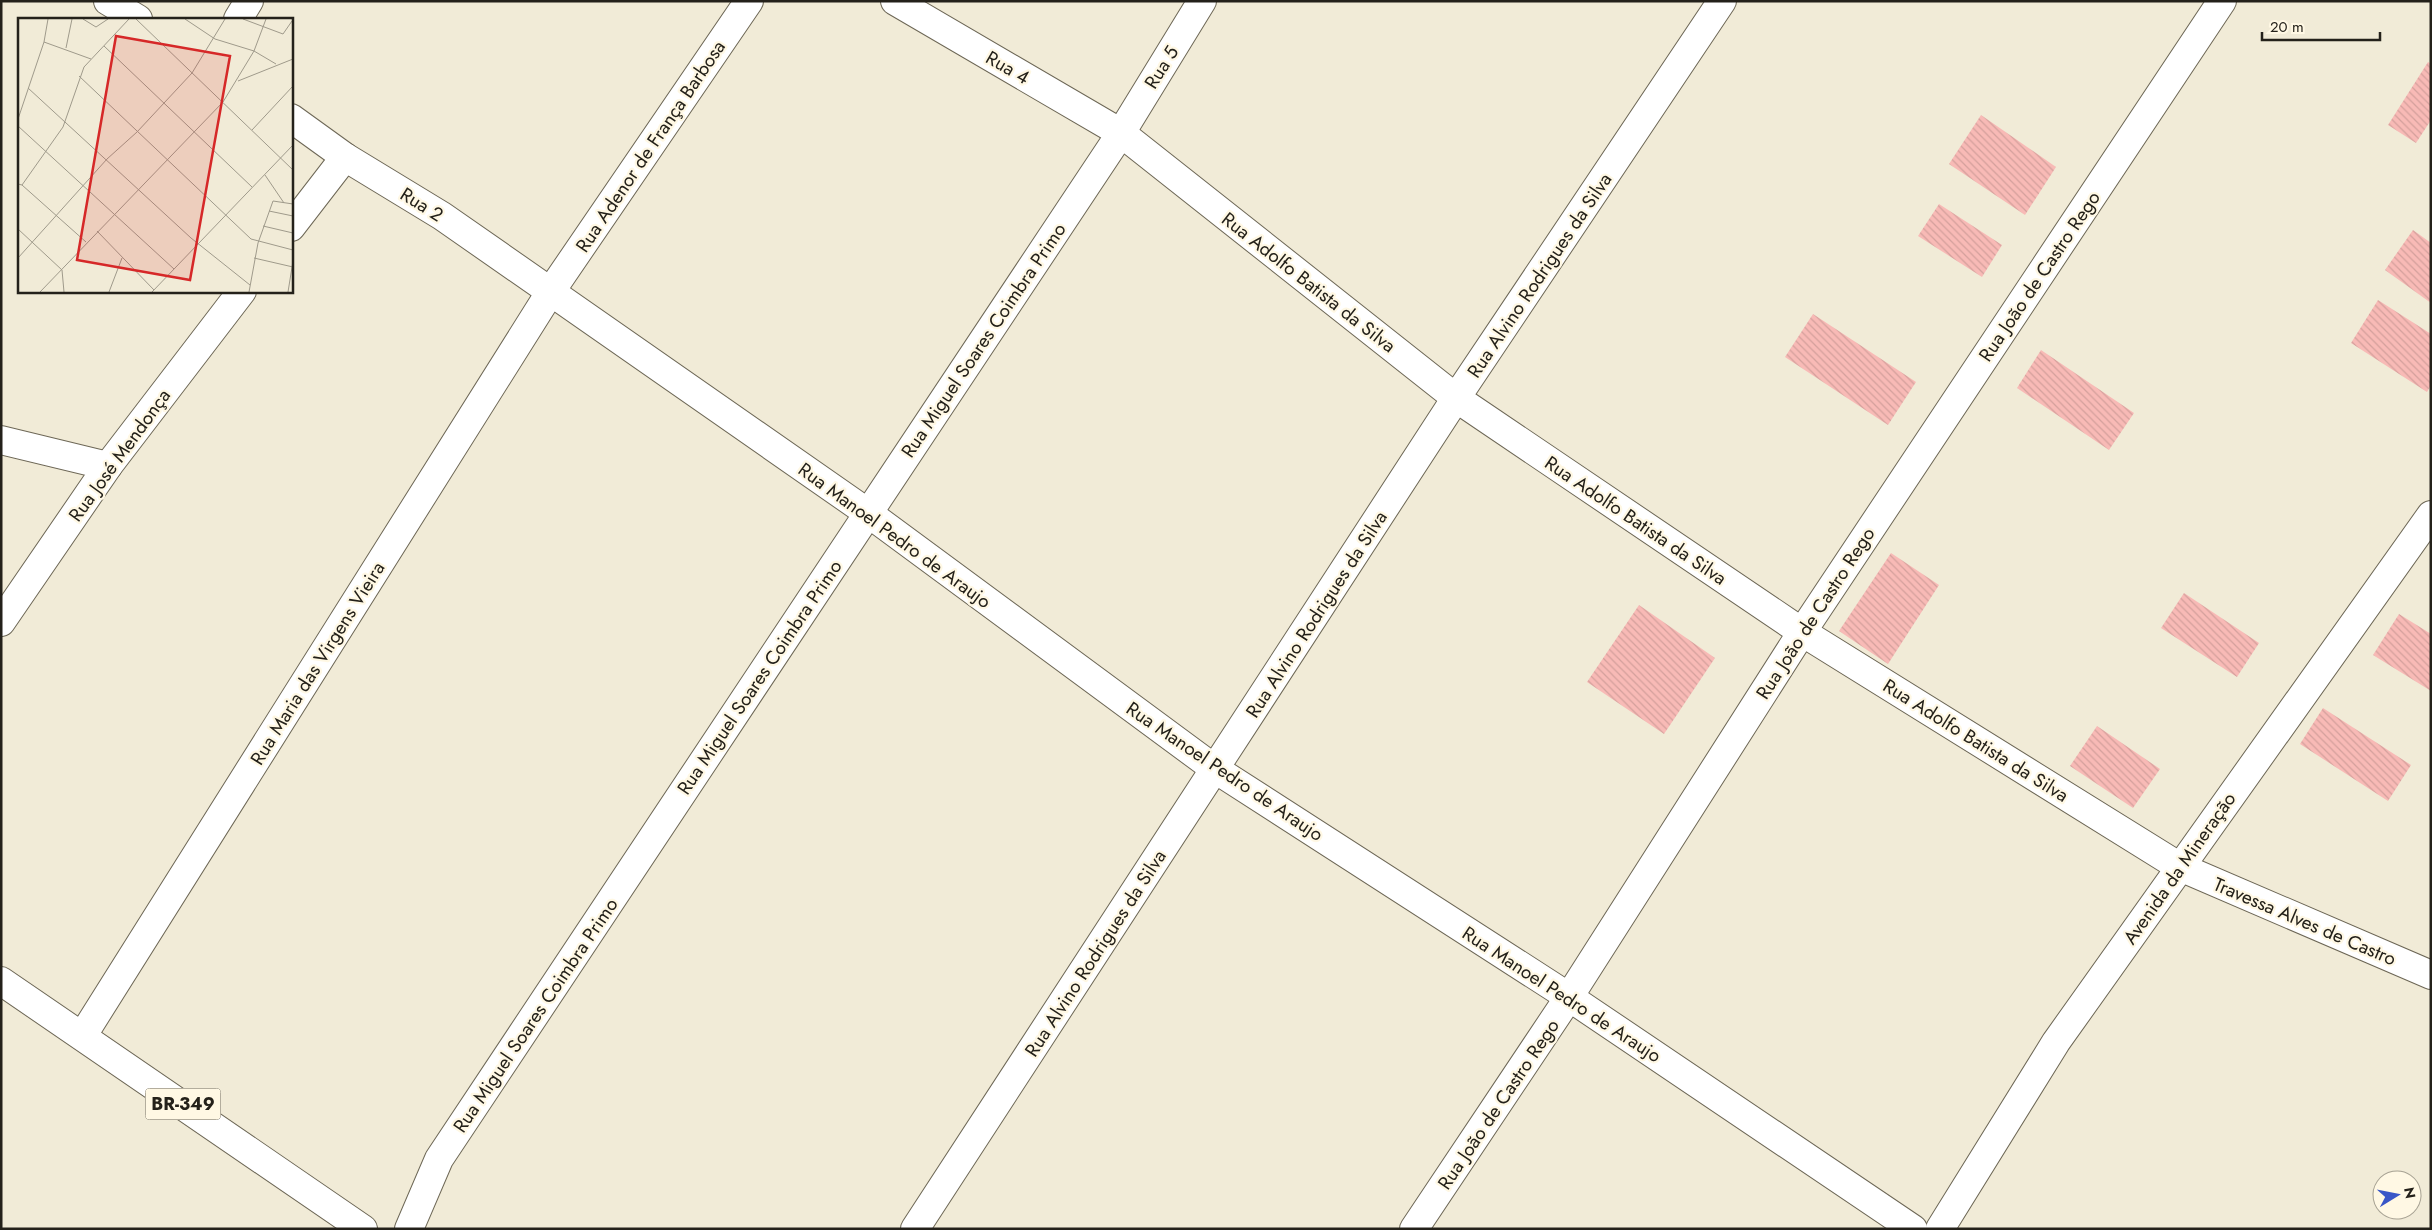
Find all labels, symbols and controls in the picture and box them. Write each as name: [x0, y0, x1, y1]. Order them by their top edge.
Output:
scale bar: [2262, 10, 2380, 42]
text: 20 m: [2270, 16, 2304, 38]
inset map: [18, 18, 292, 292]
street label: Rua Adenor de França Barbosa: [569, 35, 732, 258]
street label: Rua 5: [1138, 41, 1185, 94]
street label: Rua 4: [981, 44, 1035, 91]
street label: Rua Alvino Rodrigues da Silva: [1461, 167, 1618, 383]
street label: Rua 2: [395, 181, 449, 228]
street label: Rua João de Castro Rego: [1972, 186, 2107, 367]
street label: Rua Adolfo Batista da Silva: [1216, 206, 1401, 359]
street label: Rua Miguel Soares Coimbra Primo: [895, 218, 1072, 463]
street label: Rua José Mendonça: [62, 383, 177, 527]
street label: Rua Adolfo Batista da Silva: [1539, 449, 1732, 592]
street label: Rua Manoel Pedro de Araujo: [793, 456, 997, 615]
street label: Rua Alvino Rodrigues da Silva: [1239, 505, 1394, 723]
street label: Rua João de Castro Rego: [1750, 522, 1881, 705]
street label: Rua Miguel Soares Coimbra Primo: [671, 555, 848, 800]
street label: Rua Maria das Virgens Vieira: [244, 556, 391, 770]
street label: Rua Adolfo Batista da Silva: [1878, 672, 2074, 809]
street label: Rua Manoel Pedro de Araujo: [1121, 695, 1329, 848]
street label: Avenida da Mineração: [2117, 787, 2242, 950]
street label: Rua Alvino Rodrigues da Silva: [1018, 844, 1173, 1062]
street label: Travessa Alves de Castro: [2209, 871, 2400, 972]
street label: Rua Miguel Soares Coimbra Primo: [447, 893, 624, 1138]
street label: Rua Manoel Pedro de Araujo: [1457, 920, 1667, 1069]
street label: Rua João de Castro Rego: [1431, 1014, 1566, 1195]
road number: BR-349: [146, 1088, 220, 1120]
north arrow: [2372, 1170, 2422, 1220]
text: N: [2399, 1186, 2421, 1200]

